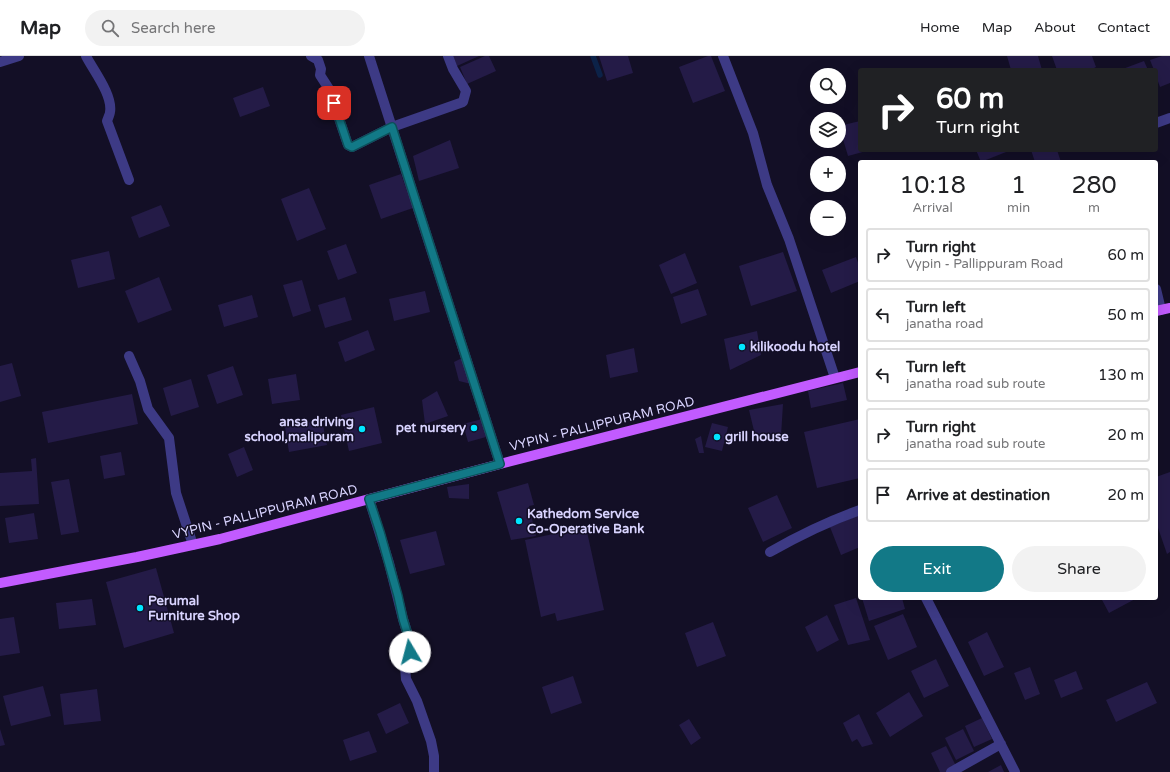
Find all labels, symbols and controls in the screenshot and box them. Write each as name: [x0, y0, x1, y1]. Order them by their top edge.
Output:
search box: [85, 10, 365, 46]
text: Map: [20, 17, 61, 39]
icon: search: [99, 17, 121, 39]
text: Search here: [131, 19, 215, 37]
text: Home: [920, 19, 960, 36]
text: Map: [982, 19, 1012, 36]
text: About: [1034, 19, 1076, 36]
text: Contact: [1098, 19, 1150, 36]
map controls: [810, 68, 846, 236]
button: search: [810, 68, 846, 104]
text: 60 m: [936, 82, 1004, 116]
icon: right: [870, 84, 922, 136]
pin: [317, 86, 351, 120]
icon: arrive: [323, 92, 345, 114]
button: layers: [810, 112, 846, 148]
text: Turn right: [936, 116, 1020, 138]
button: +: [810, 156, 846, 192]
text: 10:18: [899, 171, 966, 200]
text: 1: [1011, 171, 1026, 200]
text: 280: [1071, 171, 1117, 200]
button: −: [810, 200, 846, 236]
text: Arrival: [912, 200, 953, 216]
text: min: [1007, 200, 1030, 216]
text: m: [1088, 200, 1100, 216]
text: Turn right: [906, 238, 976, 256]
icon: right: [872, 244, 894, 266]
text: 60 m: [1107, 246, 1144, 264]
text: Vypin - Pallippuram Road: [906, 256, 1063, 272]
text: Turn left: [906, 298, 966, 316]
icon: left: [872, 304, 894, 326]
text: 50 m: [1107, 306, 1144, 324]
text: janatha road: [906, 316, 983, 332]
place label: kilikoodu hotel: [750, 339, 840, 355]
marker: kilikoodu hotel: [737, 342, 747, 352]
text: Turn left: [906, 358, 966, 376]
icon: left: [872, 364, 894, 386]
text: 130 m: [1098, 366, 1144, 384]
text: janatha road sub route: [906, 376, 1045, 392]
street label: VYPIN - PALLIPPURAM ROAD: [508, 393, 696, 455]
place label: ansa driving school,malipuram: [244, 414, 354, 445]
text: Turn right: [906, 418, 976, 436]
place label: pet nursery: [396, 420, 466, 436]
marker: pet nursery: [469, 423, 479, 433]
marker: ansa driving school,malipuram: [357, 424, 367, 434]
icon: right: [872, 424, 894, 446]
text: 20 m: [1107, 426, 1144, 444]
place label: grill house: [725, 429, 789, 445]
marker: grill house: [712, 432, 722, 442]
text: janatha road sub route: [906, 436, 1045, 452]
street label: VYPIN - PALLIPPURAM ROAD: [171, 481, 359, 543]
icon: arrive: [872, 484, 894, 506]
text: Arrive at destination: [906, 486, 1050, 504]
text: 20 m: [1107, 486, 1144, 504]
place label: Kathedom Service Co-Operative Bank: [527, 506, 644, 537]
marker: Kathedom Service Co-Operative Bank: [514, 516, 524, 526]
button: Exit: [870, 546, 1004, 592]
button: Share: [1012, 546, 1146, 592]
place label: Perumal Furniture Shop: [148, 593, 240, 624]
marker: Perumal Furniture Shop: [135, 603, 145, 613]
position arrow: [389, 631, 431, 673]

